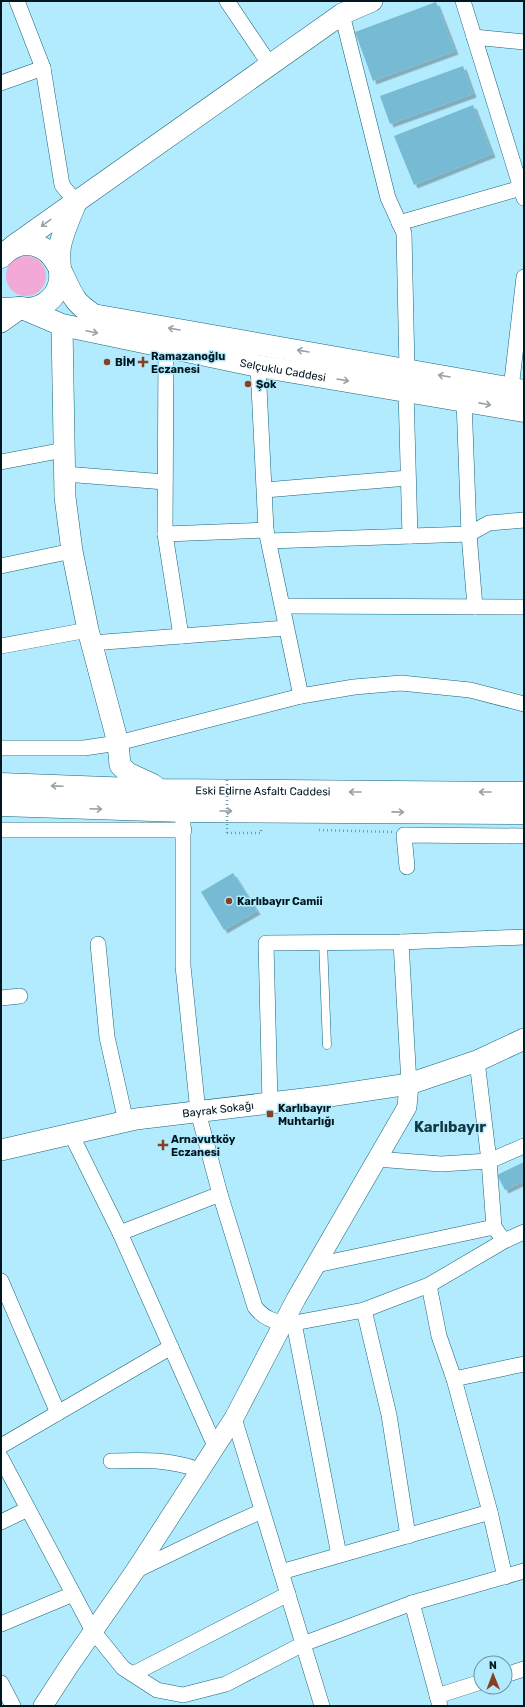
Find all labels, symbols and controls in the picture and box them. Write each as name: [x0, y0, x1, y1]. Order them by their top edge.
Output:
one-way arrow: [41, 219, 52, 227]
one-way arrow: [168, 325, 181, 333]
one-way arrow: [85, 328, 98, 336]
one-way arrow: [296, 347, 309, 355]
place label: Ramazanoğlu Eczanesi: [151, 350, 225, 376]
place label: BİM: [115, 356, 135, 369]
street label: Selçuklu Caddesi: [239, 356, 327, 384]
marker: BİM: [102, 357, 112, 367]
marker: Ramazanoğlu Eczanesi: [138, 357, 148, 367]
one-way arrow: [438, 372, 451, 380]
one-way arrow: [336, 377, 349, 385]
place label: Şok: [256, 378, 277, 391]
marker: Şok: [243, 379, 253, 389]
one-way arrow: [478, 400, 491, 408]
one-way arrow: [51, 783, 64, 790]
street label: Eski Edirne Asfaltı Caddesi: [195, 784, 331, 798]
one-way arrow: [349, 788, 362, 796]
one-way arrow: [479, 788, 492, 796]
one-way arrow: [89, 805, 102, 812]
one-way arrow: [219, 807, 232, 815]
one-way arrow: [391, 808, 404, 816]
place label: Karlıbayır Camii: [237, 895, 323, 908]
marker: Karlıbayır Camii: [224, 896, 234, 906]
street label: Bayrak Sokağı: [181, 1099, 254, 1120]
place label: Karlıbayır Muhtarlığı: [278, 1102, 334, 1128]
marker: Karlıbayır Muhtarlığı: [265, 1109, 275, 1119]
district label: Karlıbayır: [414, 1118, 486, 1136]
place label: Arnavutköy Eczanesi: [171, 1133, 236, 1159]
marker: Arnavutköy Eczanesi: [158, 1140, 168, 1150]
north arrow: [473, 1655, 513, 1695]
text: N: [489, 1659, 497, 1672]

